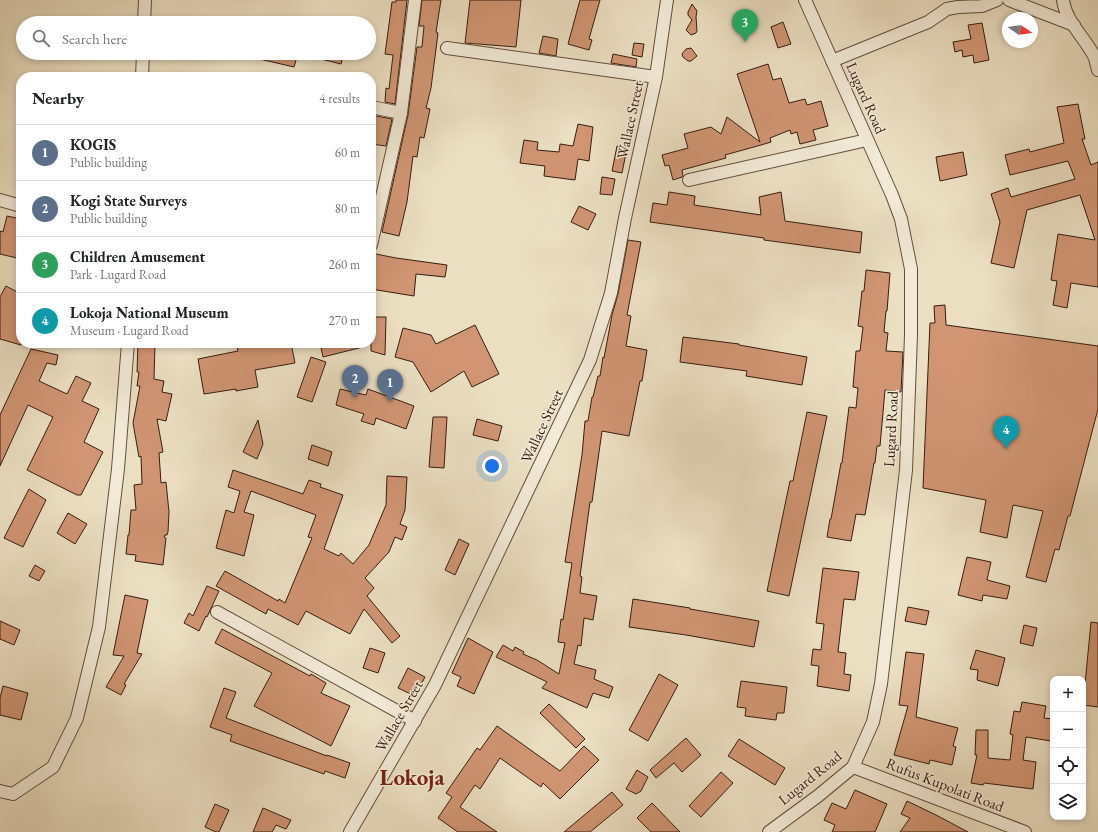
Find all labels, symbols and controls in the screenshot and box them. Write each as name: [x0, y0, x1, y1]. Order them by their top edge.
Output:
pin: 3: [732, 9, 758, 42]
north arrow: [1002, 12, 1038, 48]
search box: [16, 16, 376, 60]
icon: search: [30, 27, 52, 49]
text: Search here: [62, 29, 127, 48]
street label: Lugard Road: [842, 59, 891, 137]
street label: Wallace Street: [612, 79, 647, 161]
text: Nearby: [32, 87, 84, 109]
text: 4 results: [319, 90, 360, 107]
text: KOGIS: [70, 135, 116, 154]
text: 1: [42, 144, 48, 161]
text: 60 m: [335, 144, 360, 161]
text: Public building: [70, 154, 147, 171]
text: Kogi State Surveys: [70, 191, 187, 210]
text: 2: [42, 200, 48, 217]
text: 80 m: [335, 200, 360, 217]
text: Public building: [70, 210, 147, 227]
text: Children Amusement: [70, 247, 205, 266]
text: 3: [42, 256, 48, 273]
text: 260 m: [329, 256, 360, 273]
text: Park · Lugard Road: [70, 266, 166, 283]
text: Lokoja National Museum: [70, 303, 229, 322]
text: 4: [42, 312, 48, 329]
text: 270 m: [329, 312, 360, 329]
text: Museum · Lugard Road: [70, 322, 189, 339]
pin: 2: [342, 365, 368, 398]
pin: 1: [377, 369, 403, 402]
street label: Wallace Street: [516, 386, 567, 466]
street label: Lugard Road: [879, 390, 902, 468]
pin: 4: [993, 416, 1019, 449]
your location: [482, 456, 502, 476]
map controls: [1050, 676, 1086, 820]
button: +: [1050, 676, 1086, 712]
street label: Wallace Street: [371, 677, 427, 755]
button: −: [1050, 712, 1086, 748]
street label: Lugard Road: [774, 746, 846, 809]
button: locate: [1050, 748, 1086, 784]
street label: Rufus Kupolati Road: [884, 753, 1007, 816]
district label: Lokoja: [380, 762, 445, 792]
button: layers: [1050, 784, 1086, 820]

